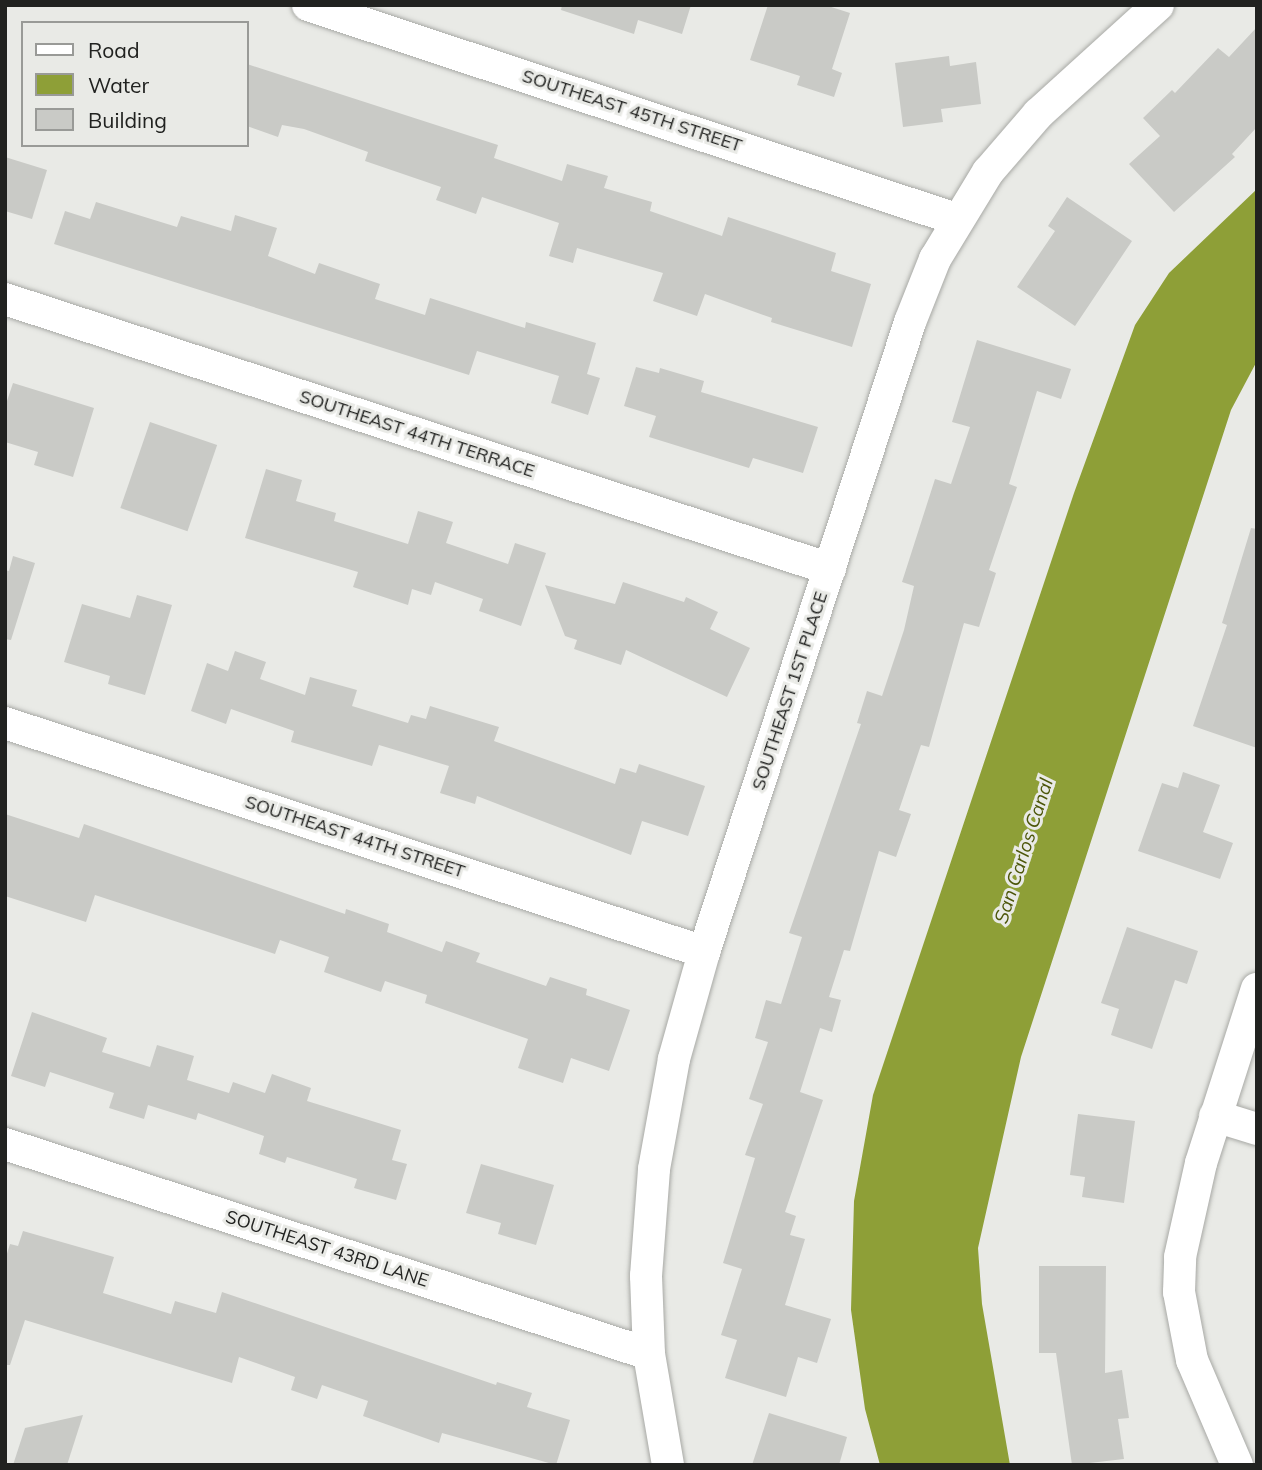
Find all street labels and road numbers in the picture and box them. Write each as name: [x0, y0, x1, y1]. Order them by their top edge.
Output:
street label: SOUTHEAST 45TH STREET: [519, 65, 745, 157]
street label: SOUTHEAST 44TH TERRACE: [297, 386, 537, 482]
street label: SOUTHEAST 1ST PLACE: [748, 589, 832, 793]
street label: SOUTHEAST 44TH STREET: [242, 791, 468, 883]
street label: SOUTHEAST 43RD LANE: [223, 1206, 431, 1292]

